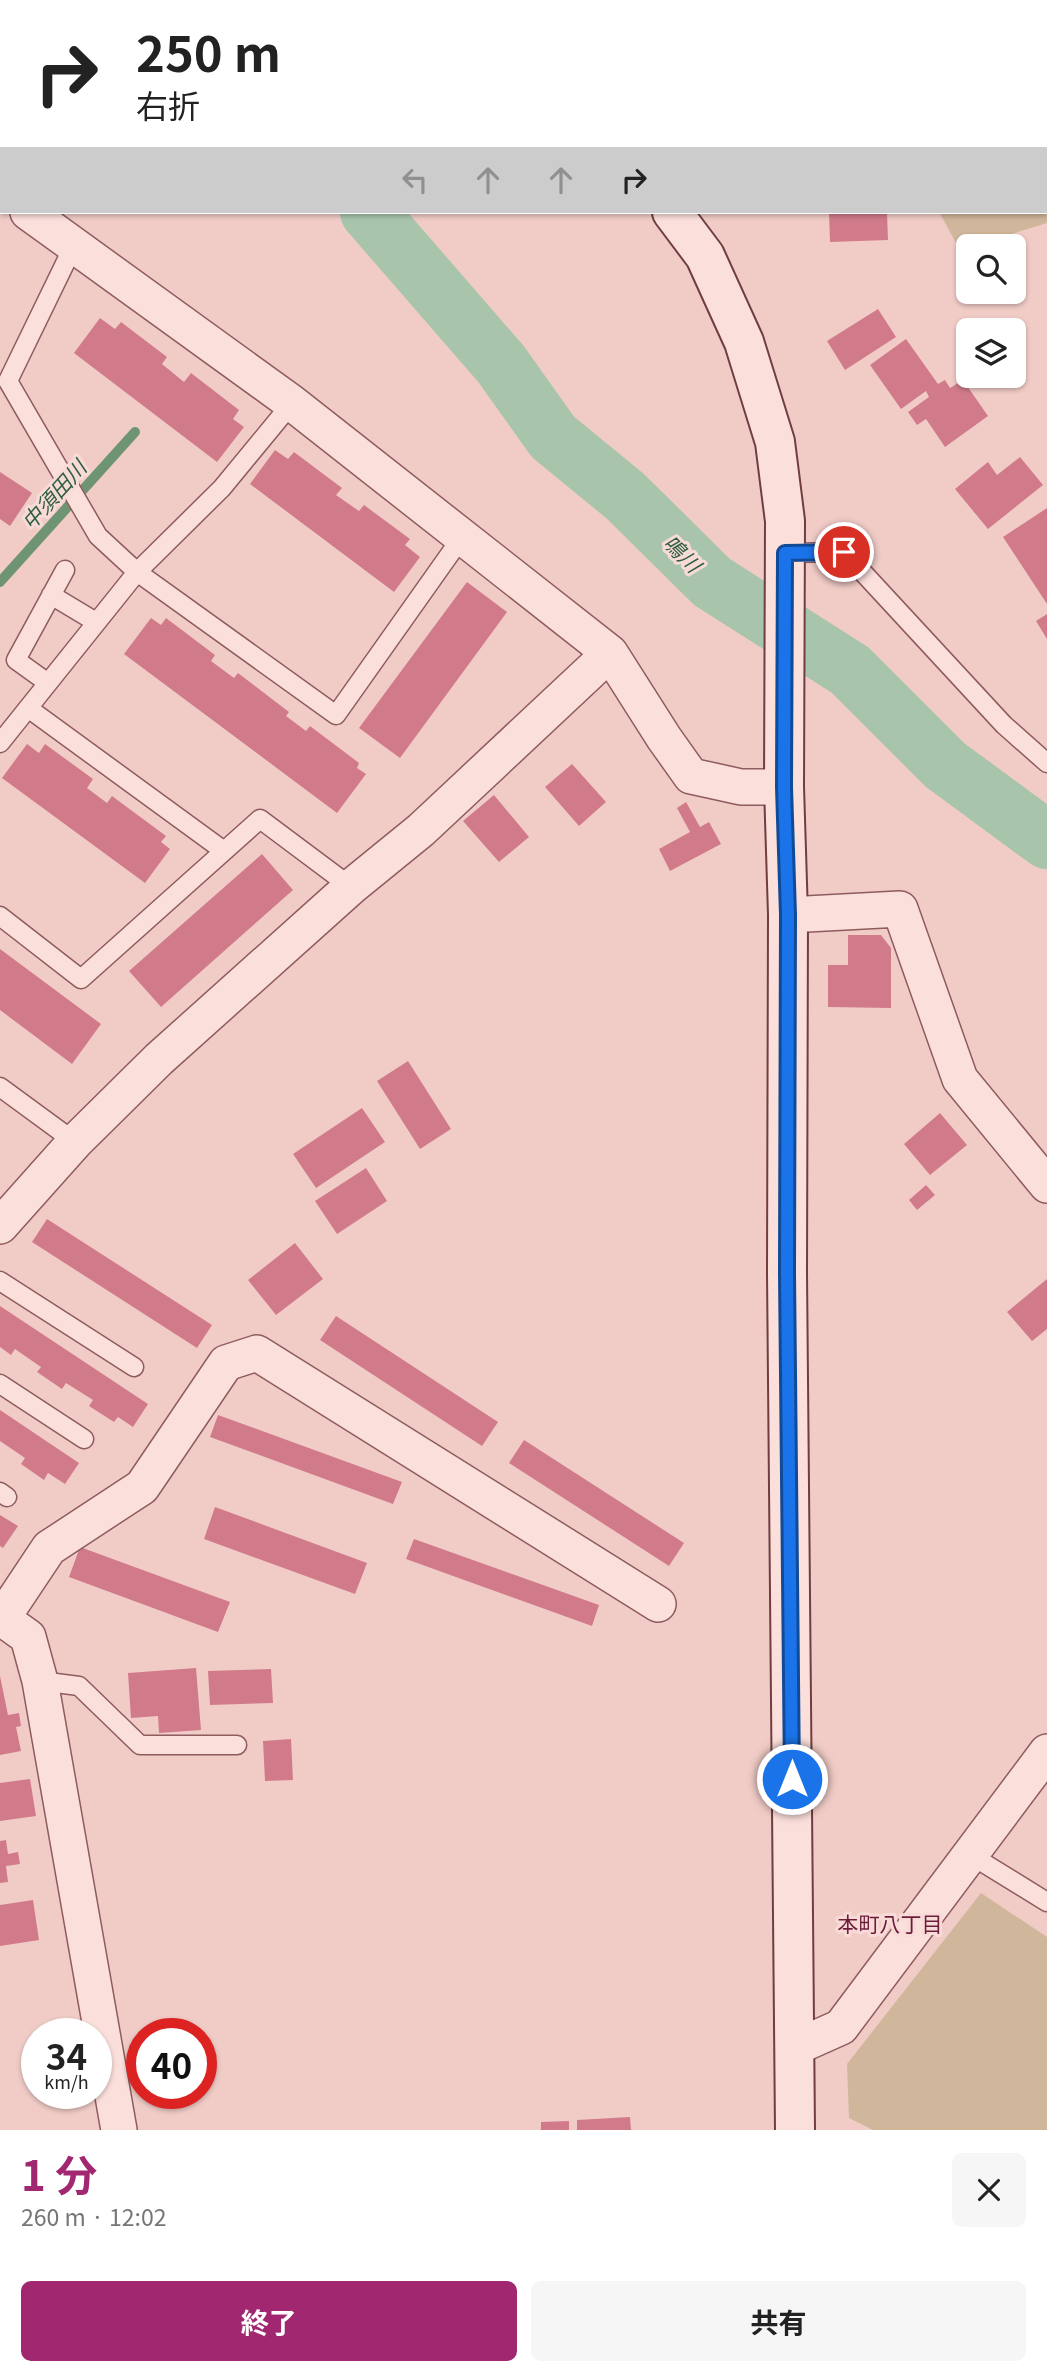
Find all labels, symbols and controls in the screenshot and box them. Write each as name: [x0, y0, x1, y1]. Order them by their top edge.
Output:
text: 250 m: [136, 15, 281, 86]
icon: right: [21, 28, 112, 119]
text: 右折: [136, 81, 200, 127]
icon: left: [396, 161, 434, 199]
icon: ahead: [469, 161, 507, 199]
icon: ahead: [542, 161, 580, 199]
icon: right: [615, 161, 653, 199]
map controls: [956, 234, 1026, 388]
button: search: [956, 234, 1026, 304]
button: layers: [956, 318, 1026, 388]
water label: 中須田川: [14, 451, 94, 535]
pin: [814, 522, 874, 582]
water label: 鳴川: [658, 528, 710, 580]
icon: arrive: [825, 533, 863, 571]
position arrow: [755, 1742, 829, 1816]
district label: 本町八丁目: [838, 1908, 943, 1938]
speed limit sign: 40: [126, 2018, 217, 2109]
text: 34: [46, 2029, 87, 2080]
text: km/h: [44, 2068, 89, 2094]
text: 1 分: [21, 2142, 97, 2203]
button: close: [952, 2153, 1026, 2227]
text: 260 m · 12:02: [21, 2199, 166, 2233]
button: 終了: [21, 2281, 517, 2361]
button: 共有: [531, 2281, 1026, 2361]

